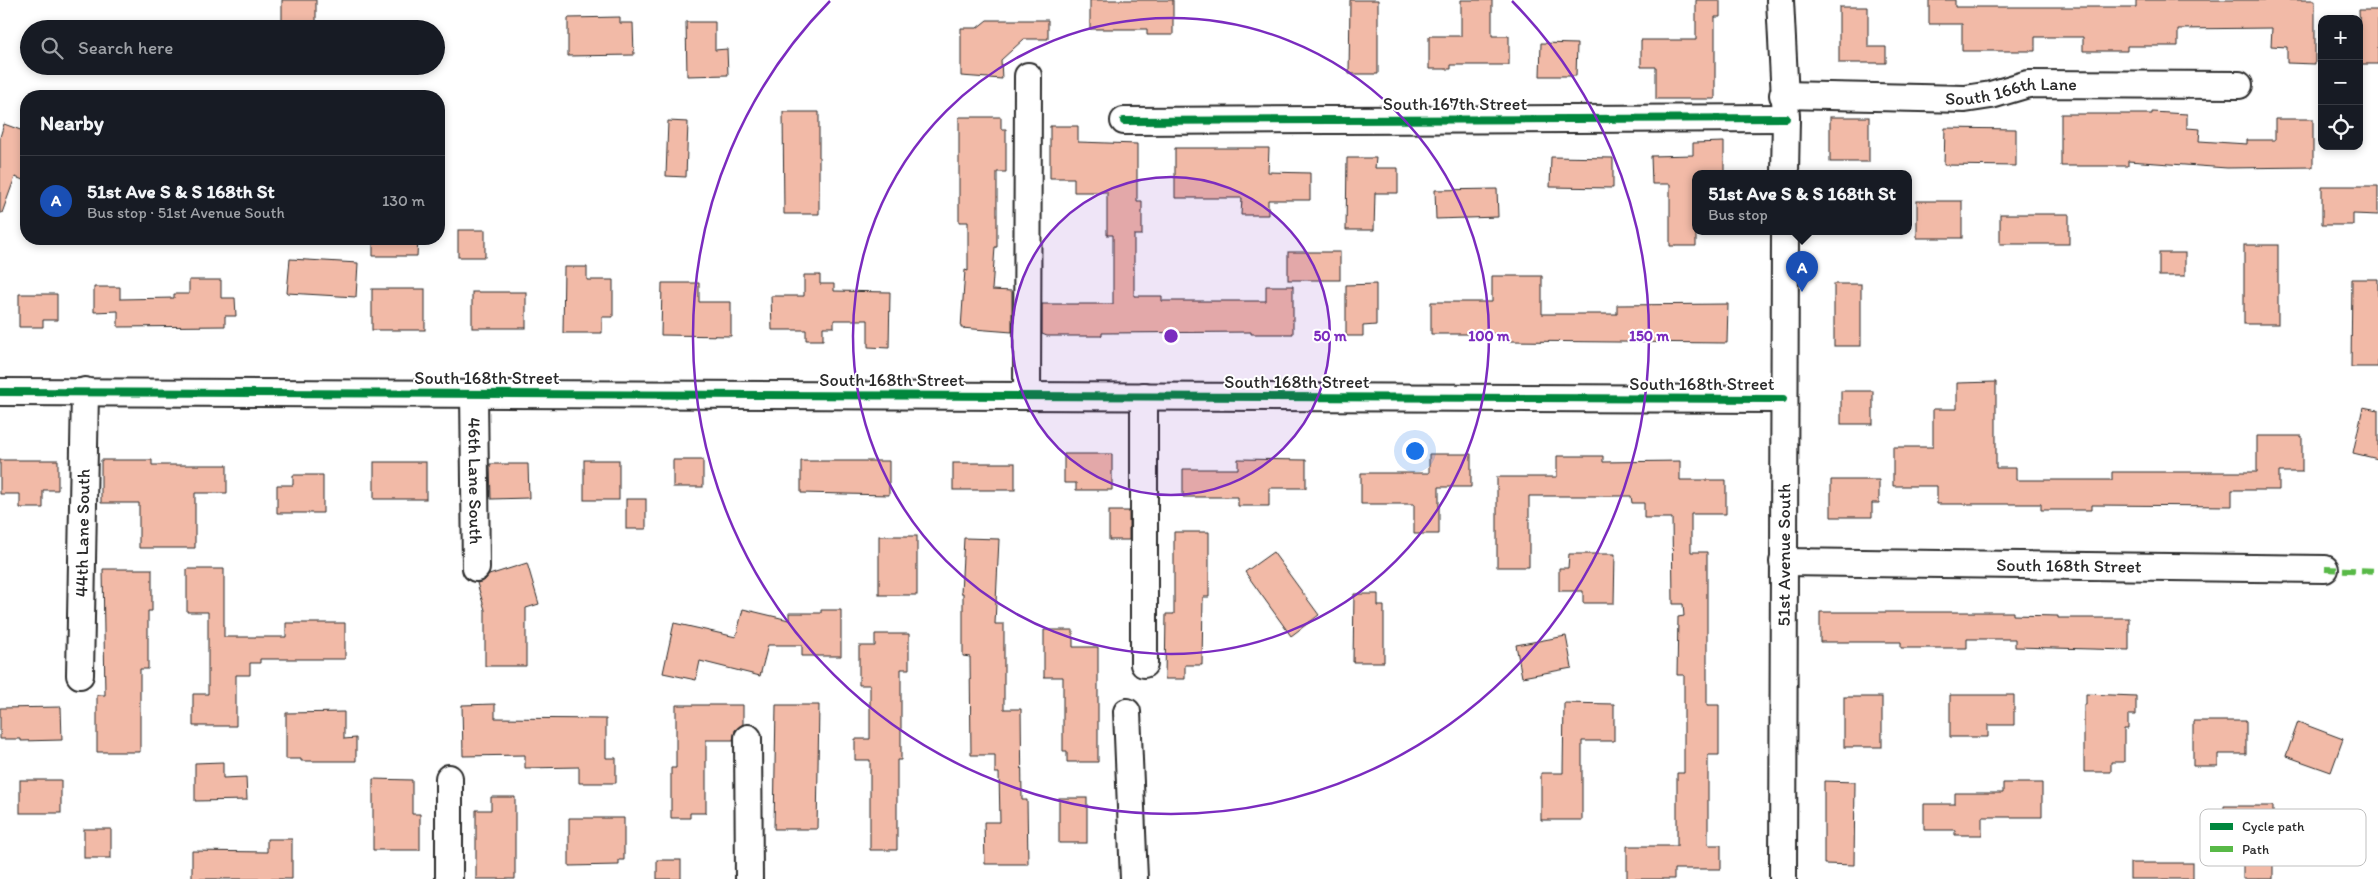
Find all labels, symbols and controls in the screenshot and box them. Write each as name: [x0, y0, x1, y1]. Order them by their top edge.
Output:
map controls: [2318, 15, 2363, 150]
button: +: [2318, 15, 2363, 60]
search box: [20, 20, 445, 75]
icon: search: [38, 34, 66, 62]
text: Search here: [78, 36, 173, 59]
button: −: [2318, 60, 2363, 105]
street label: South 166th Lane: [1945, 73, 2077, 110]
street label: South 167th Street: [1383, 93, 1527, 115]
button: locate: [2318, 105, 2363, 150]
text: Nearby: [40, 110, 104, 135]
popup: [1692, 170, 1912, 235]
text: 51st Ave S & S 168th St: [87, 180, 275, 203]
text: 51st Ave S & S 168th St: [1708, 182, 1896, 205]
text: A: [51, 191, 61, 210]
text: 130 m: [382, 191, 425, 210]
text: Bus stop · 51st Avenue South: [87, 203, 285, 222]
text: Bus stop: [1708, 205, 1768, 224]
pin: A: [1786, 251, 1818, 292]
centre of rings: [1162, 327, 1180, 345]
text: 50 m: [1313, 327, 1347, 345]
text: 100 m: [1468, 327, 1510, 345]
text: 150 m: [1629, 327, 1669, 345]
street label: South 168th Street: [414, 367, 560, 389]
street label: South 168th Street: [819, 369, 965, 391]
street label: South 168th Street: [1224, 371, 1370, 393]
street label: South 168th Street: [1629, 373, 1775, 395]
street label: 46th Lane South: [463, 417, 487, 545]
your location: [1402, 438, 1428, 464]
street label: 44th Lane South: [70, 469, 95, 597]
street label: 51st Avenue South: [1773, 483, 1795, 627]
street label: South 168th Street: [1996, 554, 2142, 578]
legend: [2200, 809, 2366, 866]
text: Cycle path: [2242, 818, 2305, 835]
text: Path: [2242, 841, 2269, 858]

